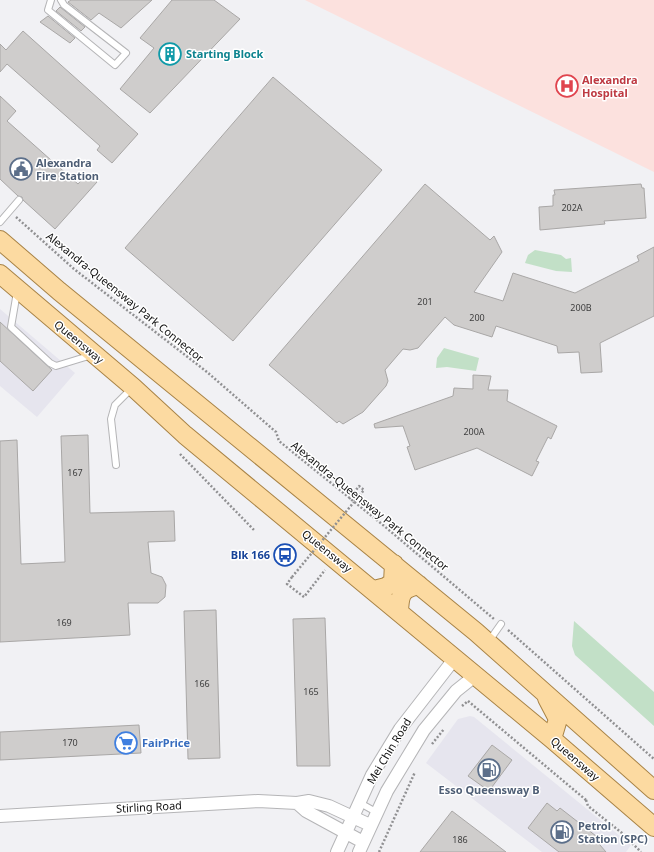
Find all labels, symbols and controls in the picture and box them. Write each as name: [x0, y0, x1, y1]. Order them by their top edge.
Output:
building icon: Starting Block: [157, 41, 183, 67]
place label: Starting Block: [186, 46, 264, 61]
place label: Alexandra Hospital: [582, 72, 638, 100]
hospital icon: Alexandra Hospital: [554, 73, 580, 99]
place label: Alexandra Fire Station: [36, 155, 99, 183]
public building icon: Alexandra Fire Station: [8, 156, 34, 182]
house number: 202A: [561, 201, 583, 214]
street label: Alexandra-Queensway Park Connector: [44, 229, 206, 365]
house number: 201: [417, 295, 433, 308]
house number: 200B: [570, 301, 592, 314]
house number: 200: [469, 311, 485, 324]
street label: Queensway: [52, 318, 106, 366]
house number: 200A: [463, 425, 485, 438]
street label: Alexandra-Queensway Park Connector: [289, 438, 451, 574]
house number: 167: [67, 466, 83, 479]
street label: Queensway: [299, 527, 355, 575]
bus stop icon: Blk 166: [272, 542, 298, 568]
place label: Blk 166: [231, 547, 270, 562]
house number: 169: [56, 616, 72, 629]
house number: 166: [194, 677, 210, 690]
house number: 165: [303, 685, 319, 698]
street label: Mei Chin Road: [363, 715, 414, 787]
supermarket icon: FairPrice: [113, 730, 139, 756]
street label: Queensway: [548, 733, 603, 784]
place label: FairPrice: [142, 735, 191, 750]
house number: 170: [62, 736, 78, 749]
fuel station icon: Esso Queensway B: [476, 757, 502, 783]
place label: Esso Queensway B: [438, 782, 540, 797]
street label: Stirling Road: [116, 797, 182, 816]
place label: Petrol Station (SPC): [578, 818, 648, 846]
fuel station icon: Petrol Station (SPC): [549, 819, 575, 845]
house number: 186: [452, 833, 468, 846]

